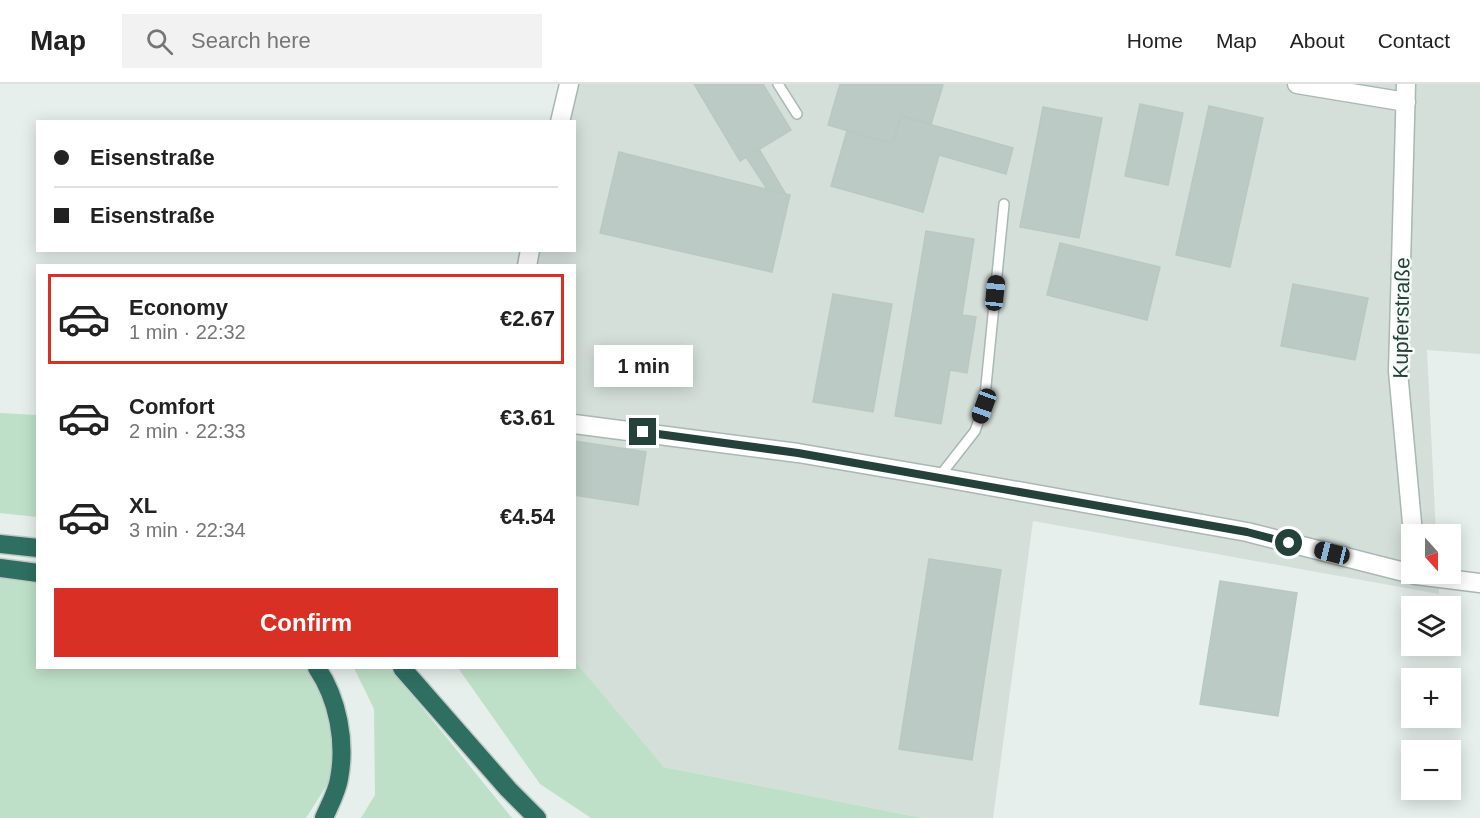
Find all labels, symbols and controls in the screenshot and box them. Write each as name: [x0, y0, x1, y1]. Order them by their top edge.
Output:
search box: [122, 14, 542, 68]
text: Map: [30, 25, 86, 56]
icon: search: [143, 25, 176, 58]
text: Search here: [191, 28, 311, 53]
text: Home: [1127, 29, 1183, 52]
text: Map: [1216, 29, 1257, 52]
text: About: [1290, 29, 1345, 52]
text: Contact: [1378, 29, 1450, 52]
text: Eisenstraße: [90, 145, 215, 170]
text: Eisenstraße: [90, 203, 215, 228]
street label: Kupferstraße: [1388, 257, 1414, 379]
car: [984, 274, 1006, 312]
icon: car: [57, 292, 111, 346]
text: Economy: [129, 295, 228, 320]
text: €2.67: [500, 306, 555, 331]
text: 1 min · 22:32: [129, 321, 246, 343]
callout: 1 min: [594, 345, 692, 387]
text: 1 min: [617, 355, 670, 377]
car: [969, 386, 999, 426]
icon: car: [57, 391, 111, 445]
text: Comfort: [129, 394, 215, 419]
text: €3.61: [500, 405, 555, 430]
route end: [629, 418, 656, 445]
text: 2 min · 22:33: [129, 420, 246, 442]
icon: car: [57, 490, 111, 544]
text: XL: [129, 493, 157, 518]
text: €4.54: [500, 504, 555, 529]
text: 3 min · 22:34: [129, 519, 246, 541]
north arrow: [1401, 524, 1461, 584]
map controls: [1401, 524, 1461, 800]
route start: [1275, 529, 1302, 556]
car: [1312, 540, 1352, 566]
button: Confirm: [54, 588, 558, 657]
button: layers: [1401, 596, 1461, 656]
button: +: [1401, 668, 1461, 728]
button: −: [1401, 740, 1461, 800]

